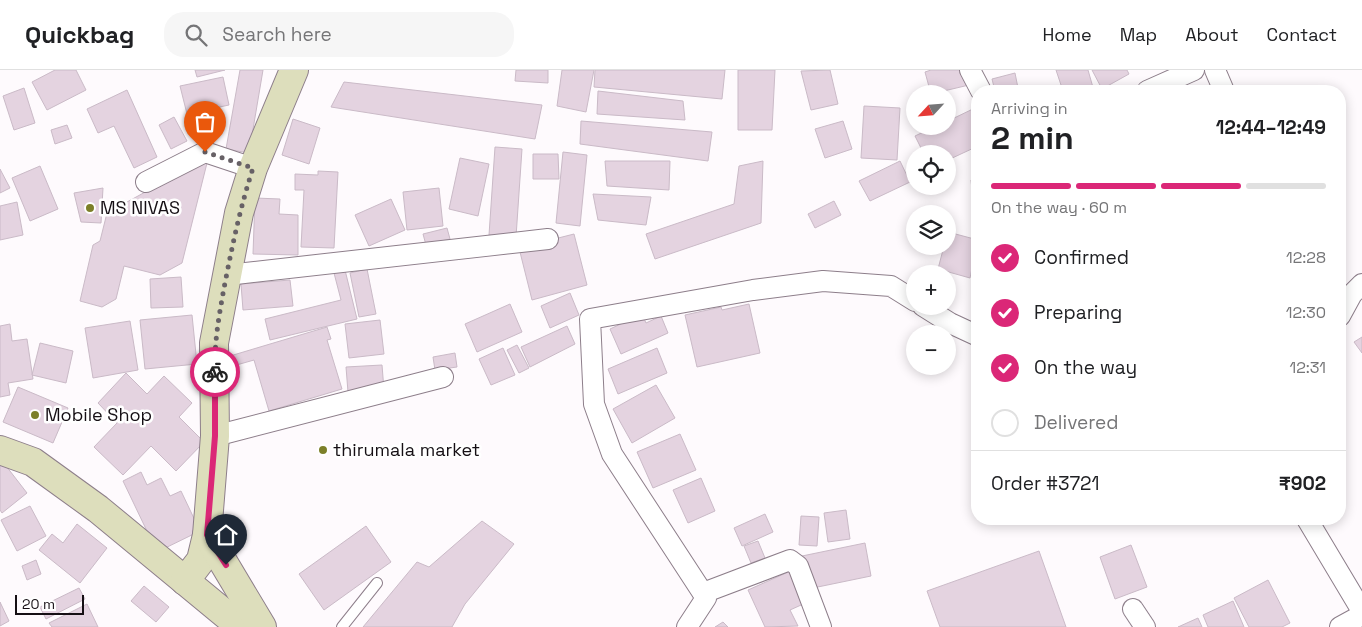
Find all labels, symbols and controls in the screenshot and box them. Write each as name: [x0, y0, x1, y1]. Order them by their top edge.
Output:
search box: [164, 12, 514, 57]
text: Quickbag: [25, 19, 134, 50]
icon: search: [182, 21, 210, 49]
text: Search here: [222, 22, 332, 47]
text: Home: [1043, 23, 1092, 46]
text: Map: [1120, 23, 1157, 46]
text: About: [1185, 23, 1239, 46]
text: Contact: [1267, 23, 1337, 46]
north arrow: [906, 85, 956, 135]
map controls: [906, 85, 956, 375]
text: Arriving in: [991, 98, 1068, 119]
pin: [184, 101, 226, 152]
icon: bag: [191, 108, 219, 136]
text: 12:44–12:49: [1216, 115, 1326, 140]
text: 2 min: [991, 118, 1074, 158]
button: locate: [906, 145, 956, 195]
place label: MS NIVAS: [100, 196, 180, 219]
text: On the way · 60 m: [991, 197, 1127, 218]
marker: MS NIVAS: [84, 202, 96, 214]
button: layers: [906, 205, 956, 255]
icon: check: [991, 244, 1019, 272]
text: Confirmed: [1034, 245, 1129, 270]
text: 12:28: [1286, 247, 1326, 268]
button: +: [906, 265, 956, 315]
icon: check: [991, 299, 1019, 327]
text: Preparing: [1034, 300, 1122, 325]
text: 12:30: [1286, 302, 1326, 323]
button: −: [906, 325, 956, 375]
courier: [190, 347, 240, 397]
icon: check: [991, 354, 1019, 382]
text: On the way: [1034, 355, 1137, 380]
text: 12:31: [1289, 357, 1326, 378]
icon: bike: [201, 358, 229, 386]
place label: Mobile Shop: [45, 403, 152, 426]
marker: Mobile Shop: [29, 409, 41, 421]
text: Delivered: [1034, 410, 1119, 435]
place label: thirumala market: [333, 438, 480, 461]
marker: thirumala market: [317, 444, 329, 456]
text: Order #3721: [991, 471, 1099, 496]
text: ₹902: [1279, 471, 1326, 496]
pin: [205, 514, 247, 565]
icon: home: [212, 521, 240, 549]
scale bar: [15, 592, 84, 615]
text: 20 m: [22, 595, 55, 613]

